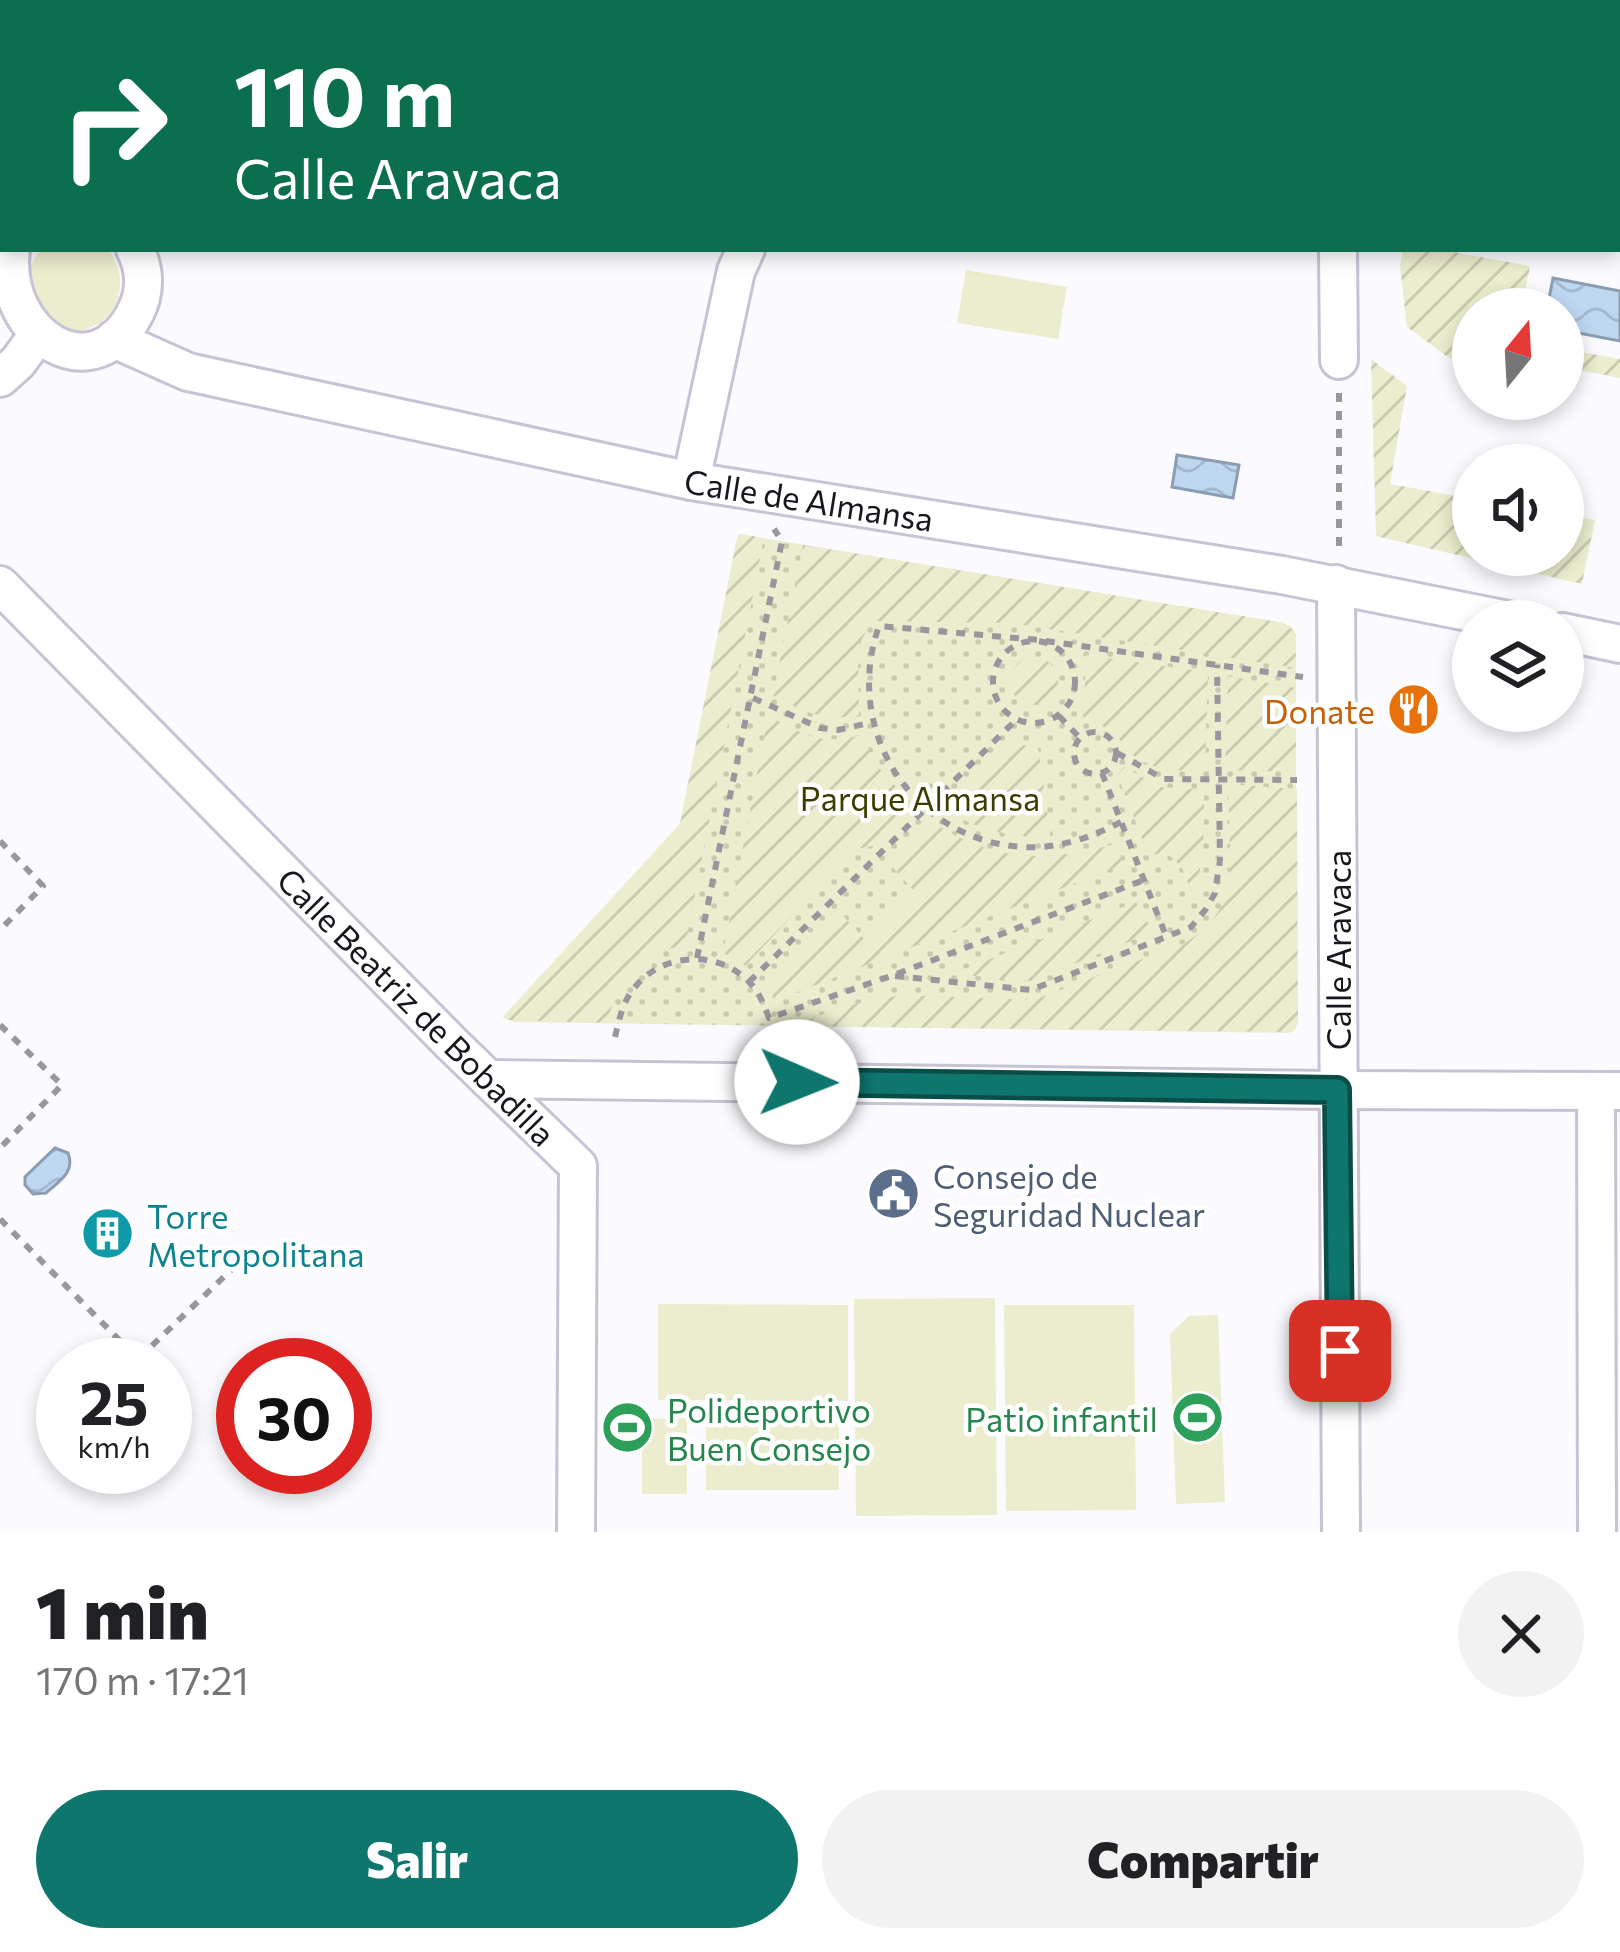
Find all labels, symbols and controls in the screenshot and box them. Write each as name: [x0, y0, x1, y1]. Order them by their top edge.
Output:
text: 110 m: [234, 42, 455, 144]
icon: right: [36, 48, 192, 204]
text: Calle Aravaca: [234, 144, 562, 210]
north arrow: [1452, 288, 1584, 420]
map controls: [1452, 288, 1584, 732]
button: sound: [1452, 444, 1584, 576]
street label: Calle de Almansa: [682, 459, 936, 539]
button: layers: [1452, 600, 1584, 732]
restaurant icon: Donate: [1386, 682, 1442, 738]
place label: Donate: [1264, 690, 1375, 731]
park label: Parque Almansa: [800, 777, 1040, 818]
street label: Calle Aravaca: [1317, 850, 1358, 1050]
street label: Calle Beatriz de Bobadilla: [269, 858, 565, 1154]
position arrow: [734, 1019, 860, 1145]
place label: Consejo de Seguridad Nuclear: [933, 1155, 1205, 1234]
public building icon: Consejo de Seguridad Nuclear: [866, 1166, 922, 1222]
place label: Torre Metropolitana: [147, 1195, 365, 1274]
building icon: Torre Metropolitana: [80, 1206, 136, 1262]
pin: [1289, 1300, 1391, 1402]
icon: arrive: [1307, 1318, 1373, 1384]
speed limit sign: 30: [216, 1338, 372, 1494]
text: 25: [79, 1364, 149, 1437]
place label: Polideportivo Buen Consejo: [667, 1389, 871, 1468]
sports icon: Patio infantil: [1169, 1390, 1225, 1446]
place label: Patio infantil: [965, 1398, 1158, 1439]
sports icon: Polideportivo Buen Consejo: [600, 1400, 656, 1456]
text: km/h: [78, 1427, 150, 1464]
text: 1 min: [36, 1566, 209, 1654]
button: close: [1458, 1571, 1584, 1697]
text: 170 m · 17:21: [36, 1655, 249, 1703]
button: Salir: [36, 1790, 798, 1928]
button: Compartir: [822, 1790, 1584, 1928]

